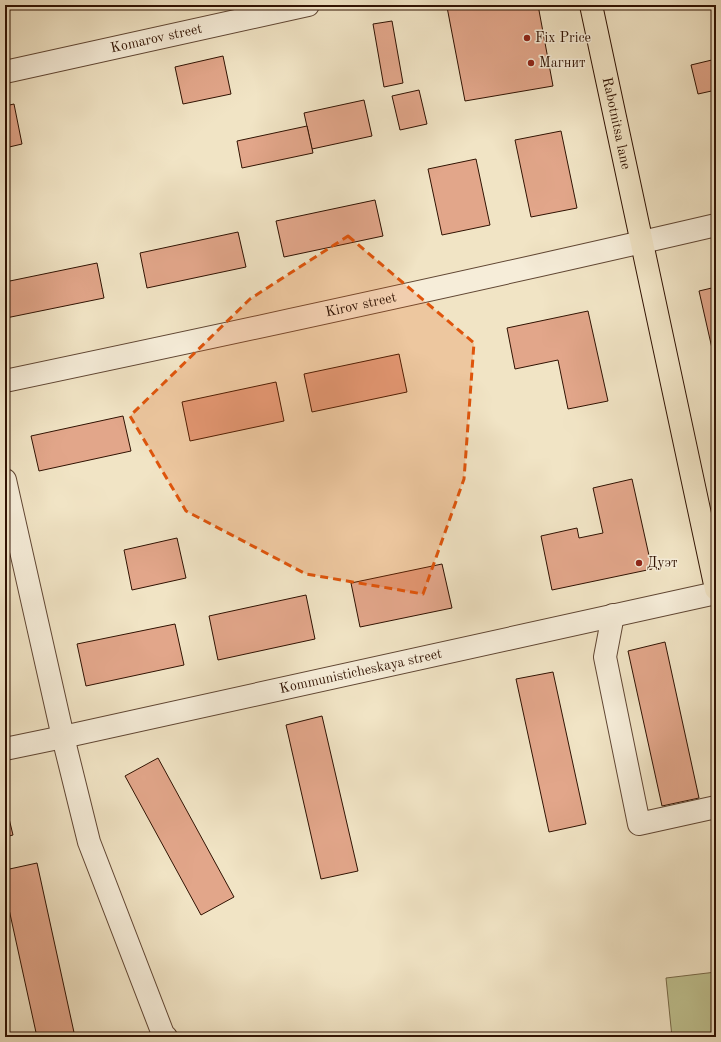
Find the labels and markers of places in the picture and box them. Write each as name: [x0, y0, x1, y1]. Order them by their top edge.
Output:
place label: Fix Price: [535, 31, 591, 45]
marker: Fix Price: [522, 33, 532, 43]
place label: Магнит: [539, 56, 586, 70]
marker: Магнит: [526, 58, 536, 68]
place label: Дуэт: [647, 556, 678, 570]
marker: Дуэт: [634, 558, 644, 568]

